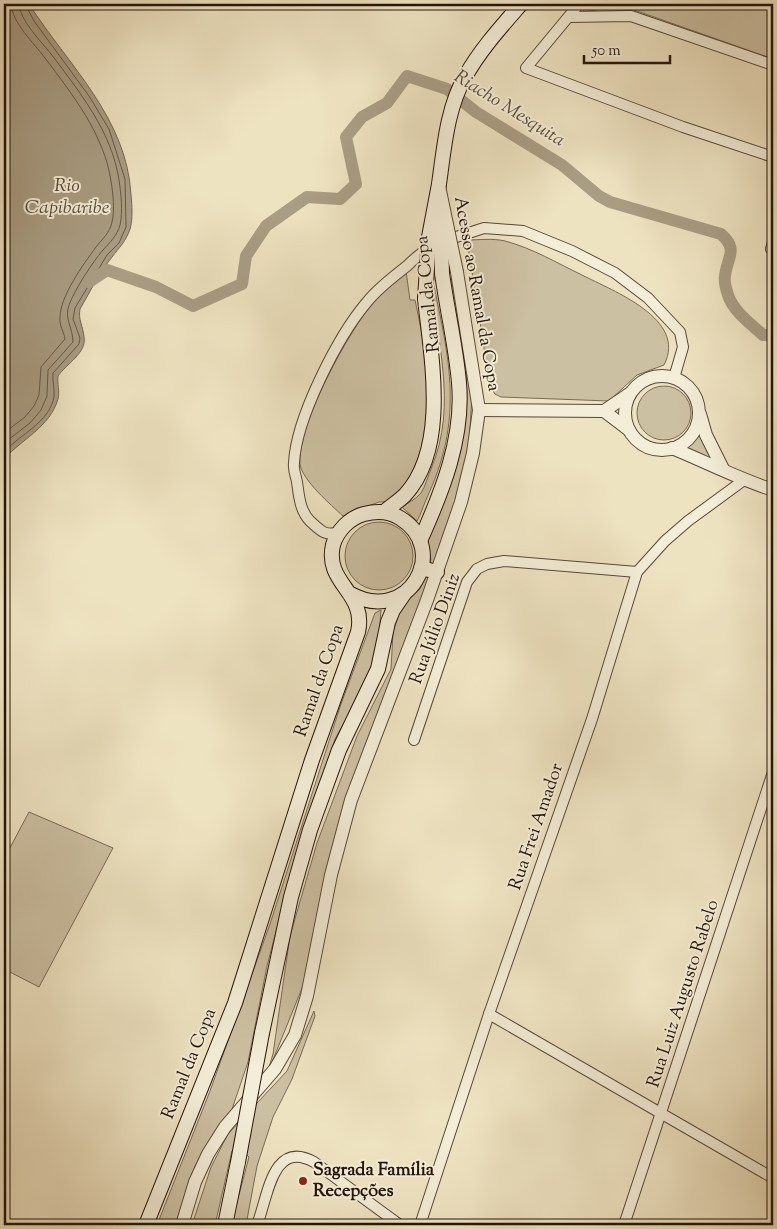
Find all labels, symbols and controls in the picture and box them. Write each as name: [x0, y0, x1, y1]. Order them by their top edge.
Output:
scale bar: [584, 32, 671, 64]
text: 50 m: [591, 41, 621, 62]
water label: Riacho Mesquita: [448, 64, 570, 154]
water label: Rio Capibaribe: [25, 173, 110, 222]
street label: Acesso ao Ramal da Copa: [446, 195, 506, 393]
street label: Ramal da Copa: [410, 234, 448, 354]
street label: Rua Júlio Diniz: [404, 570, 468, 688]
street label: Ramal da Copa: [289, 621, 351, 741]
street label: Rua Frei Amador: [503, 760, 571, 894]
street label: Rua Luiz Augusto Rabelo: [641, 897, 727, 1091]
street label: Ramal da Copa: [156, 1005, 224, 1123]
place label: Sagrada Família Recepções: [313, 1158, 435, 1205]
marker: Sagrada Família Recepções: [297, 1175, 309, 1187]

